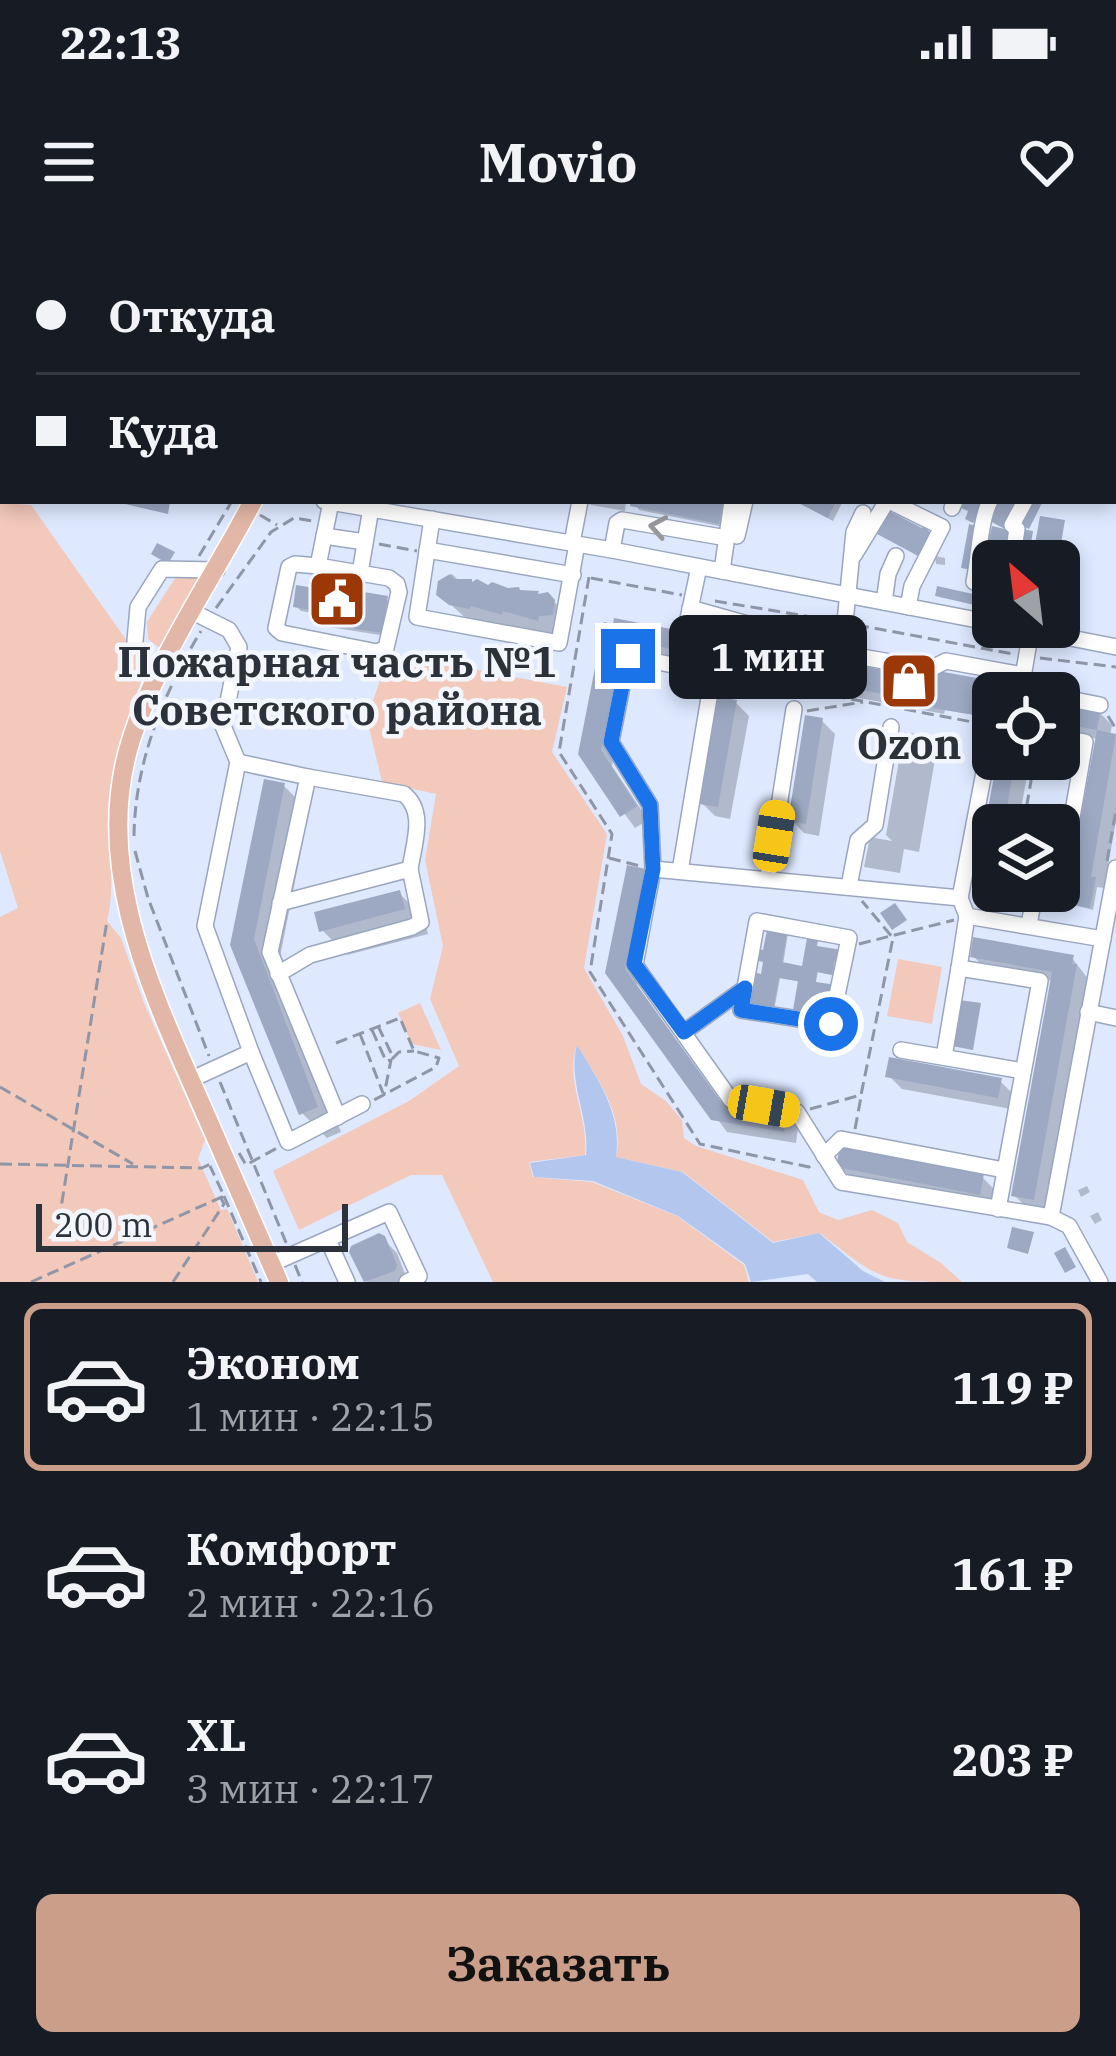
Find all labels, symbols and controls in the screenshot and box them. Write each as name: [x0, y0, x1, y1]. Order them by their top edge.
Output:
text: 22:13: [60, 13, 182, 71]
text: Movio: [479, 127, 637, 197]
icon: menu: [36, 129, 102, 195]
icon: heart: [1014, 129, 1080, 195]
text: Откуда: [108, 286, 276, 344]
text: Куда: [108, 402, 219, 460]
one-way arrow: [649, 515, 669, 540]
north arrow: [972, 540, 1080, 648]
map controls: [972, 540, 1080, 912]
public building icon: Пожарная часть №1 Советского района: [306, 568, 368, 630]
callout: 1 мин: [670, 614, 868, 698]
route end: [601, 629, 655, 683]
text: 1 мин: [711, 631, 825, 682]
place label: Пожарная часть №1 Советского района: [117, 634, 557, 737]
shop icon: Ozon: [878, 650, 940, 712]
button: locate: [972, 672, 1080, 780]
place label: Ozon: [856, 716, 962, 771]
car: [751, 798, 797, 874]
button: layers: [972, 804, 1080, 912]
route start: [804, 997, 858, 1051]
car: [725, 1082, 803, 1130]
scale bar: [36, 1198, 348, 1251]
text: 200 m: [54, 1203, 153, 1246]
icon: car: [42, 1333, 150, 1441]
text: Эконом: [186, 1333, 360, 1391]
text: 119 ₽: [952, 1358, 1074, 1416]
text: 1 мин · 22:15: [186, 1391, 435, 1442]
icon: car: [42, 1519, 150, 1627]
text: Комфорт: [186, 1519, 397, 1577]
text: 161 ₽: [952, 1544, 1074, 1602]
text: 2 мин · 22:16: [186, 1577, 435, 1628]
icon: car: [42, 1705, 150, 1813]
text: XL: [186, 1705, 247, 1763]
text: 203 ₽: [952, 1730, 1074, 1788]
text: 3 мин · 22:17: [186, 1763, 435, 1814]
button: Заказать: [36, 1894, 1080, 2032]

